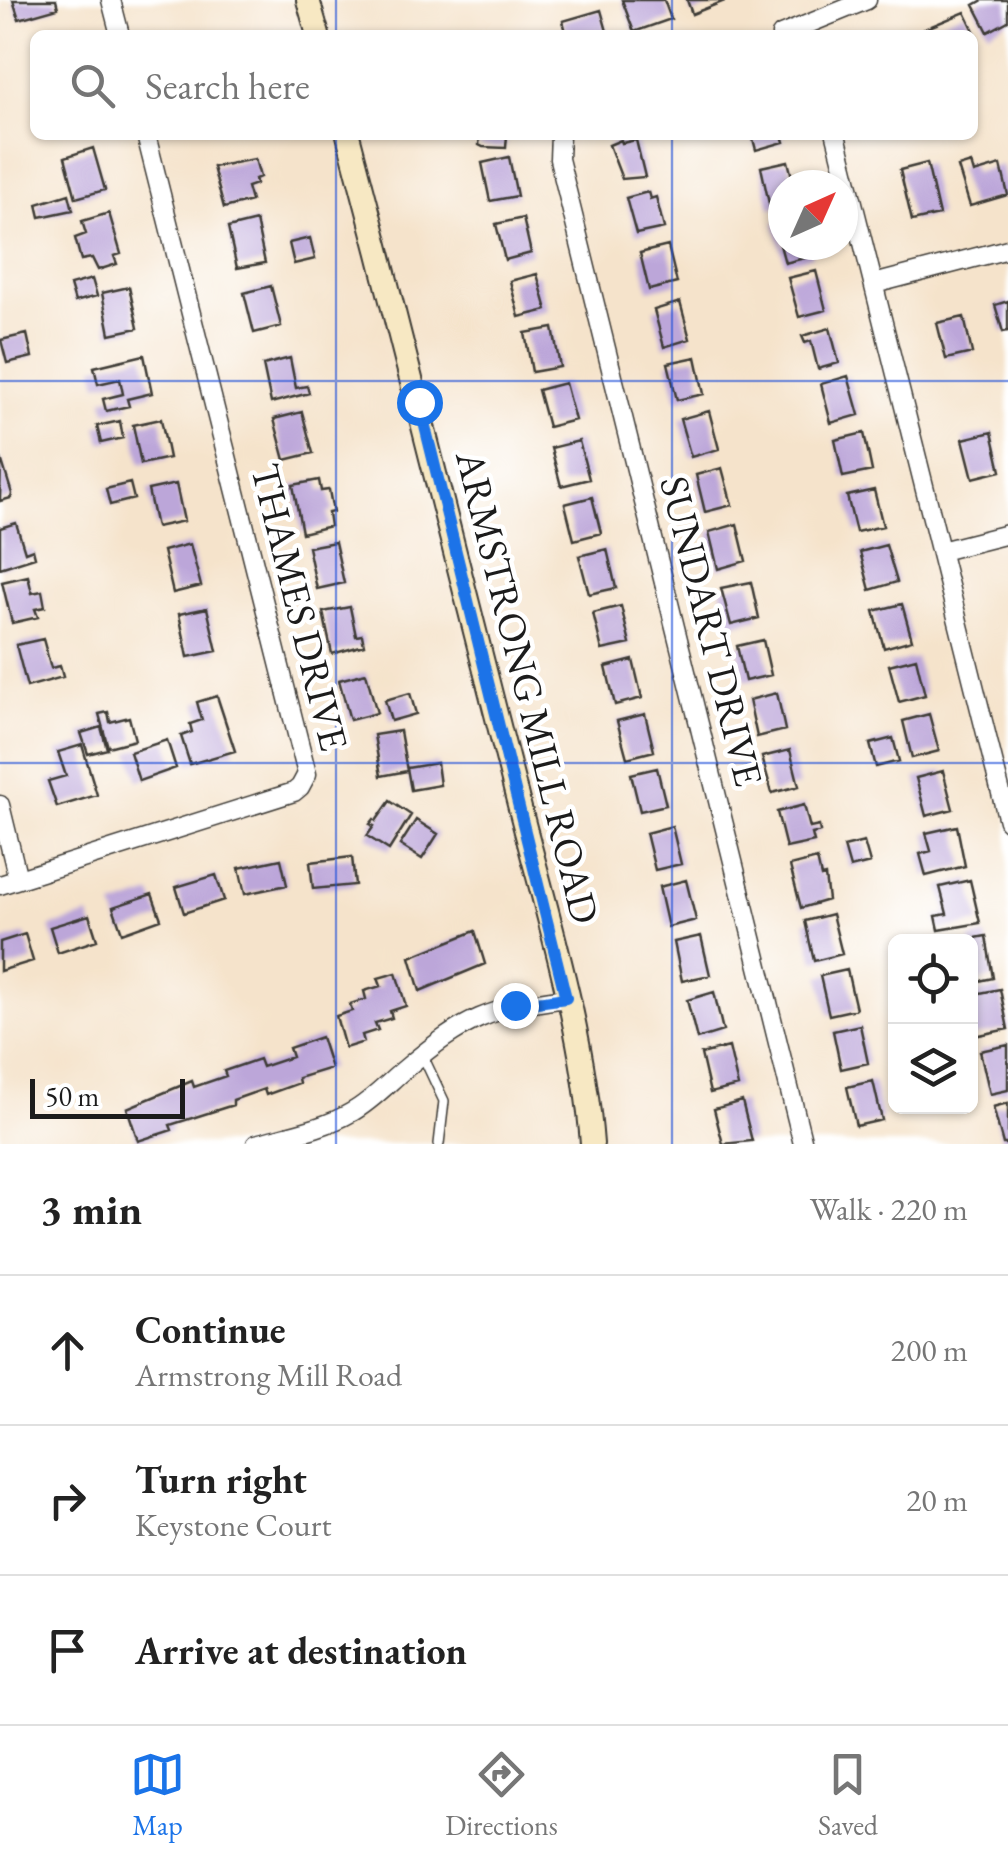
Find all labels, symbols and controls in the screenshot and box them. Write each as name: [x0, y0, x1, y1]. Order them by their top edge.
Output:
search box: [30, 30, 978, 140]
icon: search: [65, 58, 120, 113]
text: Search here: [145, 61, 310, 110]
north arrow: [768, 170, 858, 260]
route start: [397, 380, 443, 426]
street label: ARMSTRONG MILL ROAD: [444, 444, 612, 929]
street label: THAMES DRIVE: [239, 458, 361, 756]
street label: SUNDART DRIVE: [648, 471, 776, 791]
map controls: [888, 934, 978, 1114]
button: locate: [888, 934, 978, 1024]
route end: [493, 983, 539, 1029]
button: layers: [888, 1024, 978, 1114]
scale bar: [30, 1074, 185, 1118]
text: 50 m: [45, 1078, 99, 1114]
text: 3 min: [40, 1182, 142, 1237]
text: Walk · 220 m: [810, 1188, 968, 1230]
text: Continue: [135, 1305, 286, 1354]
icon: ahead: [40, 1323, 95, 1378]
text: 200 m: [891, 1329, 968, 1371]
text: Armstrong Mill Road: [135, 1354, 402, 1396]
text: Turn right: [135, 1455, 307, 1504]
icon: right: [40, 1473, 95, 1528]
text: 20 m: [906, 1479, 968, 1521]
text: Keystone Court: [135, 1504, 331, 1546]
icon: arrive: [40, 1623, 95, 1678]
text: Arrive at destination: [135, 1626, 467, 1675]
tab: Map: [130, 1747, 185, 1843]
tab: Directions: [445, 1747, 558, 1843]
tab: Saved: [818, 1747, 878, 1843]

